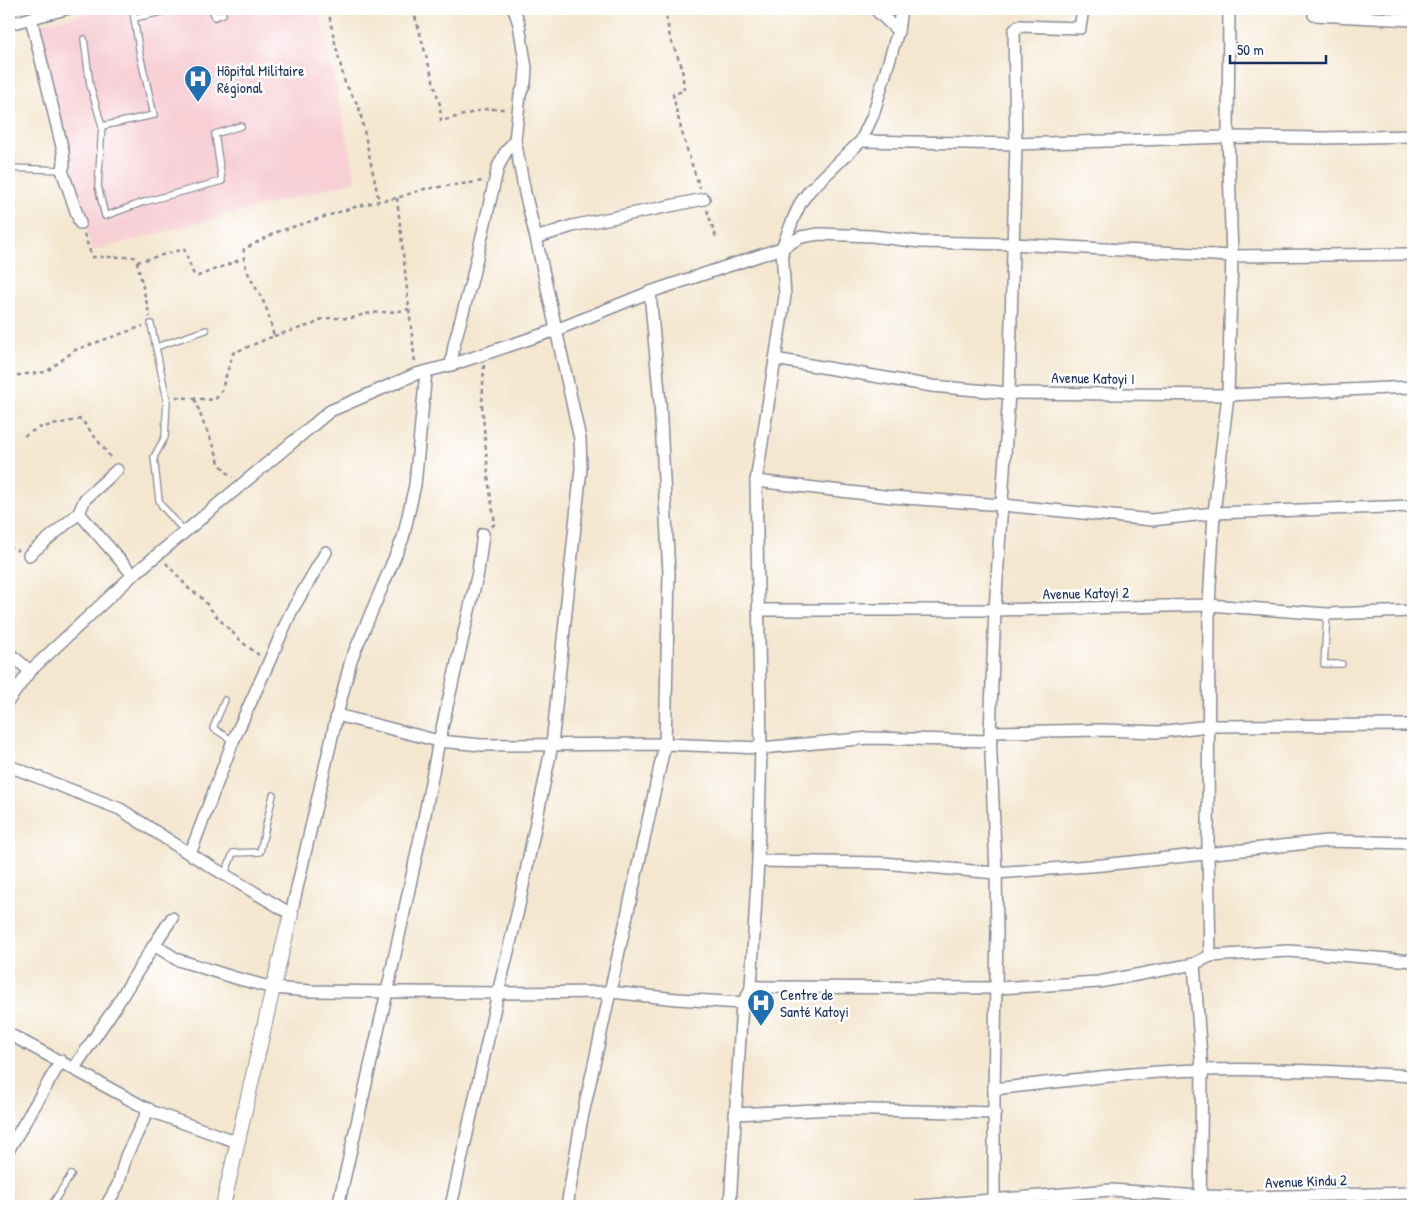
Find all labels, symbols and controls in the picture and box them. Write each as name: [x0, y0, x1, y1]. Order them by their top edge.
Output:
scale bar: [1230, 32, 1326, 64]
text: 50 m: [1237, 39, 1264, 60]
place label: Hôpital Militaire Régional: [217, 60, 304, 98]
hospital icon: Hôpital Militaire Régional: [183, 64, 213, 103]
street label: Avenue Katoyi I: [1051, 367, 1135, 389]
street label: Avenue Katoyi 2: [1043, 582, 1129, 604]
place label: Centre de Santé Katoyi: [780, 984, 849, 1022]
hospital icon: Centre de Santé Katoyi: [746, 988, 776, 1027]
street label: Avenue Kindu 2: [1265, 1169, 1347, 1193]

